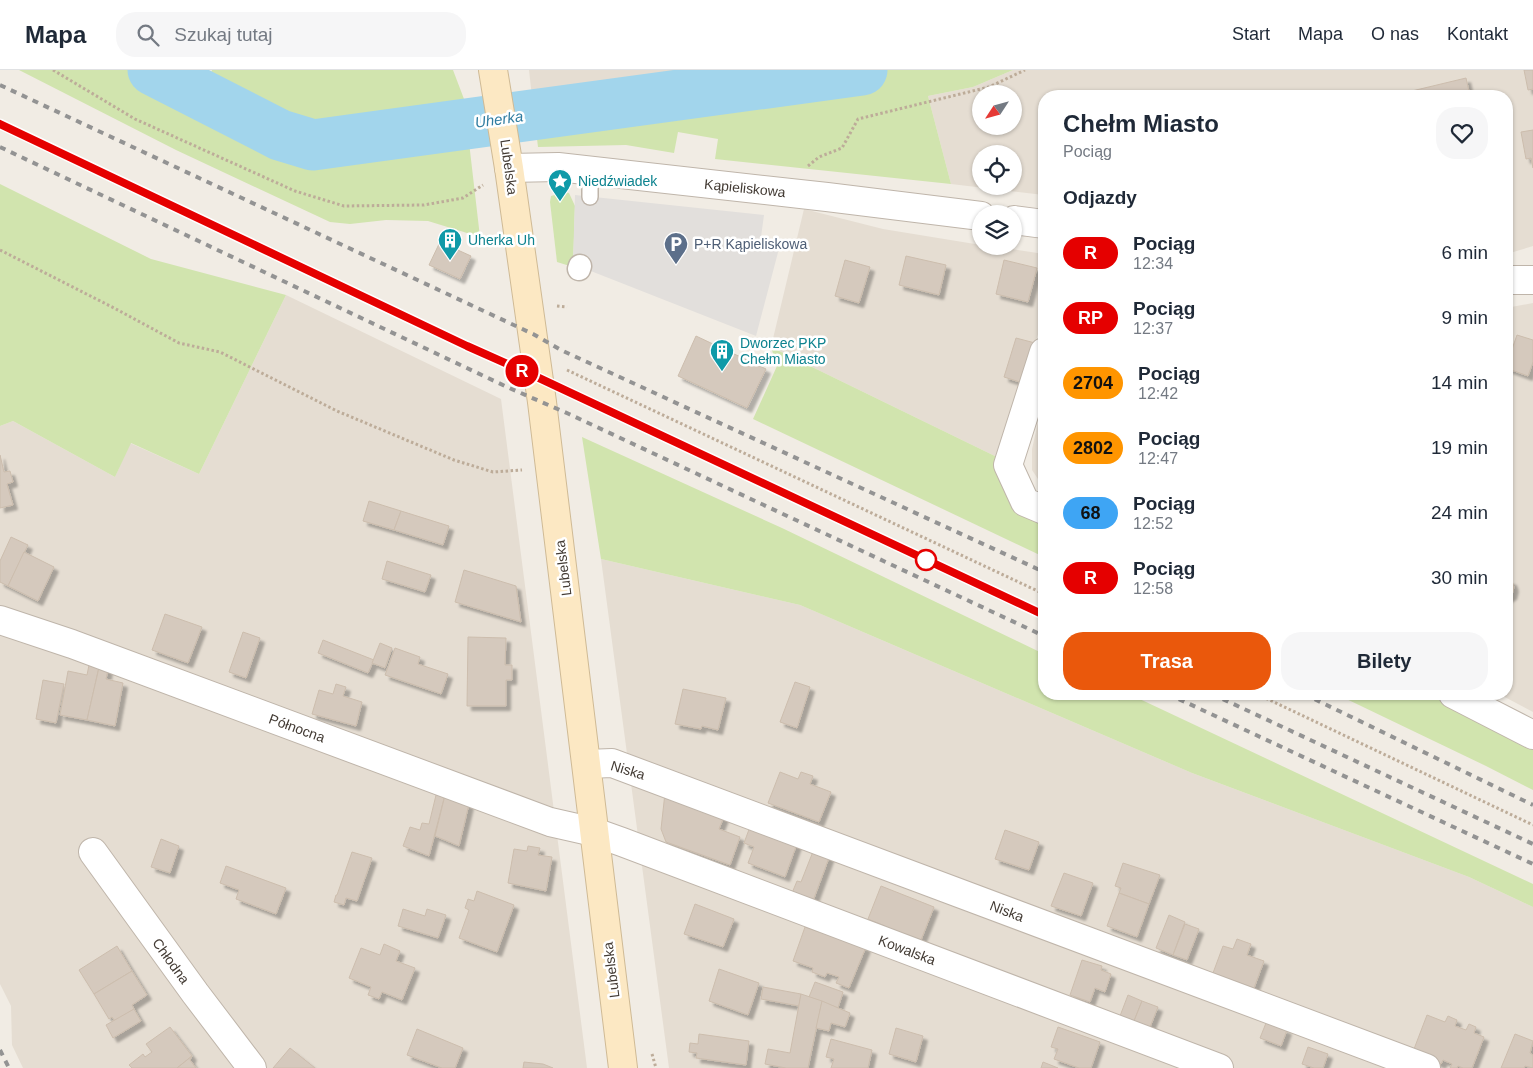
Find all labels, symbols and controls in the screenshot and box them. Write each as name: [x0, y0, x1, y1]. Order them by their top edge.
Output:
search box: [116, 12, 466, 57]
text: Mapa: [25, 21, 86, 48]
icon: search: [134, 21, 162, 49]
text: Szukaj tutaj: [174, 24, 273, 45]
text: Start: [1232, 24, 1270, 44]
text: Mapa: [1298, 24, 1343, 44]
text: O nas: [1371, 24, 1419, 44]
text: Kontakt: [1447, 24, 1508, 44]
north arrow: [972, 85, 1022, 135]
map controls: [972, 85, 1022, 255]
water label: Uherka: [474, 107, 524, 131]
button: heart: [1436, 107, 1488, 159]
text: Chełm Miasto: [1063, 110, 1219, 137]
street label: Lubelska: [497, 138, 521, 196]
text: Pociąg: [1063, 143, 1112, 160]
button: locate: [972, 145, 1022, 195]
place icon: Niedźwiadek: [547, 168, 573, 202]
place label: Niedźwiadek: [578, 173, 658, 189]
street label: Kąpieliskowa: [704, 176, 787, 200]
text: Odjazdy: [1063, 187, 1137, 208]
button: layers: [972, 205, 1022, 255]
building icon: Uherka Uh: [437, 227, 463, 261]
parking icon: P+R Kąpieliskowa: [663, 231, 689, 265]
place label: Uherka Uh: [468, 232, 535, 248]
text: Pociąg: [1133, 233, 1195, 254]
place label: P+R Kąpieliskowa: [694, 236, 807, 252]
text: 6 min: [1442, 242, 1488, 263]
text: R: [1084, 243, 1097, 263]
text: 12:34: [1133, 255, 1173, 272]
text: Pociąg: [1133, 298, 1195, 319]
text: 9 min: [1442, 307, 1488, 328]
text: RP: [1078, 308, 1103, 328]
text: 12:37: [1133, 320, 1173, 337]
place label: Dworzec PKP Chełm Miasto: [740, 335, 826, 367]
building icon: Dworzec PKP Chełm Miasto: [709, 338, 735, 372]
line badge: R: [506, 355, 538, 387]
text: R: [516, 361, 529, 381]
text: Pociąg: [1138, 363, 1200, 384]
text: 14 min: [1431, 372, 1488, 393]
text: 2704: [1073, 373, 1113, 393]
text: 12:42: [1138, 385, 1178, 402]
text: Pociąg: [1138, 428, 1200, 449]
text: 19 min: [1431, 437, 1488, 458]
text: 2802: [1073, 438, 1113, 458]
text: 12:47: [1138, 450, 1178, 467]
text: Pociąg: [1133, 493, 1195, 514]
text: 24 min: [1431, 502, 1488, 523]
text: 68: [1080, 503, 1101, 523]
text: 12:52: [1133, 515, 1173, 532]
street label: Lubelska: [552, 539, 574, 597]
unlabelled marker: [915, 549, 937, 571]
text: Pociąg: [1133, 558, 1195, 579]
text: 30 min: [1431, 567, 1488, 588]
text: R: [1084, 568, 1097, 588]
text: 12:58: [1133, 580, 1173, 597]
button: Trasa: [1063, 632, 1271, 690]
button: Bilety: [1281, 632, 1488, 690]
street label: Północna: [267, 710, 327, 746]
street label: Niska: [609, 757, 647, 783]
street label: Niska: [988, 897, 1026, 925]
street label: Kowalska: [876, 932, 938, 968]
street label: Chłodna: [149, 935, 193, 987]
street label: Lubelska: [600, 941, 622, 999]

